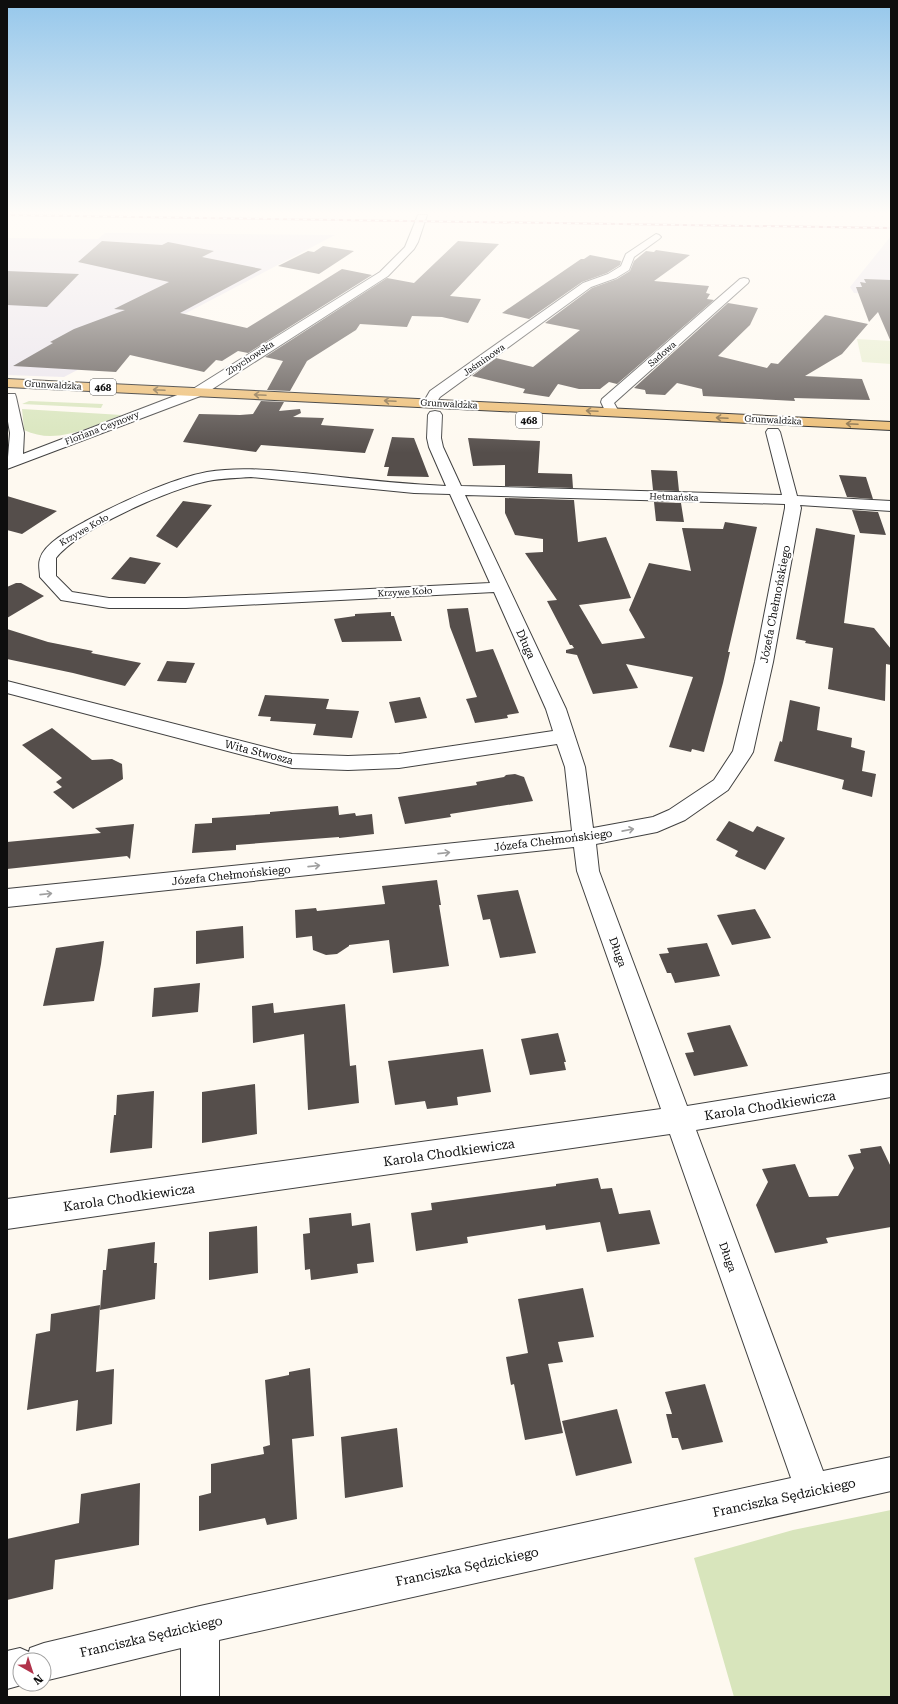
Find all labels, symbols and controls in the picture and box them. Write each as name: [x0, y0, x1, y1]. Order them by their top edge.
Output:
street label: Zbychowska: [224, 339, 276, 377]
street label: Sadowa: [646, 339, 678, 369]
street label: Jaśminowa: [461, 342, 507, 378]
street label: Grunwaldzka: [24, 379, 82, 391]
road number: 468: [90, 379, 116, 395]
one-way arrow: [153, 386, 166, 393]
one-way arrow: [254, 391, 267, 398]
one-way arrow: [384, 397, 397, 405]
street label: Grunwaldzka: [420, 398, 478, 410]
one-way arrow: [586, 408, 599, 415]
street label: Floriana Ceynowy: [63, 409, 141, 447]
road number: 468: [516, 412, 542, 428]
one-way arrow: [716, 414, 729, 421]
street label: Grunwaldzka: [744, 414, 802, 426]
one-way arrow: [846, 420, 859, 428]
street label: Hetmańska: [649, 491, 699, 503]
street label: Krzywe Koło: [58, 512, 111, 548]
street label: Józefa Chełmońskiego: [758, 544, 793, 664]
street label: Krzywe Koło: [377, 586, 433, 598]
street label: Długa: [513, 627, 538, 661]
street label: Wita Stwosza: [223, 738, 295, 767]
one-way arrow: [621, 825, 634, 833]
street label: Józefa Chełmońskiego: [493, 827, 613, 854]
one-way arrow: [437, 849, 450, 857]
one-way arrow: [307, 862, 320, 870]
street label: Józefa Chełmońskiego: [171, 863, 291, 888]
one-way arrow: [39, 890, 52, 897]
street label: Długa: [606, 935, 629, 969]
street label: Karola Chodkiewicza: [703, 1088, 837, 1123]
street label: Karola Chodkiewicza: [382, 1136, 516, 1169]
street label: Karola Chodkiewicza: [62, 1181, 196, 1214]
street label: Długa: [716, 1240, 739, 1274]
street label: Franciszka Sędzickiego: [711, 1475, 857, 1520]
street label: Franciszka Sędzickiego: [394, 1544, 540, 1589]
street label: Franciszka Sędzickiego: [78, 1613, 224, 1660]
north arrow: [12, 1652, 52, 1692]
text: N: [30, 1672, 45, 1687]

